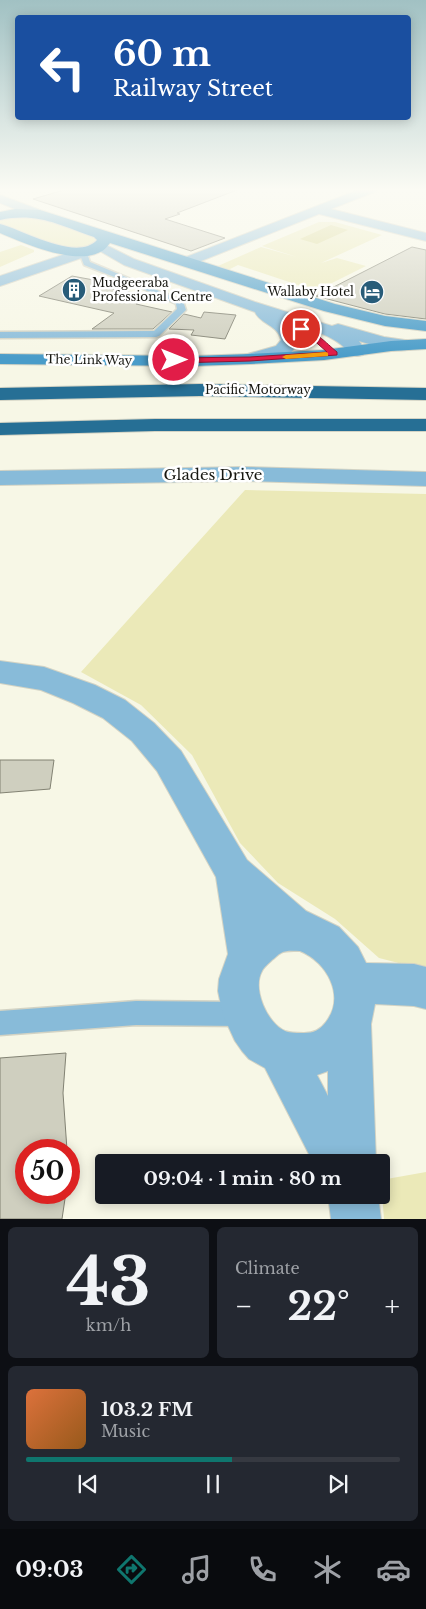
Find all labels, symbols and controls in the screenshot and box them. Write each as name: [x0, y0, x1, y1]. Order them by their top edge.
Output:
text: 60 m: [113, 32, 211, 75]
icon: left: [30, 35, 95, 100]
text: Railway Street: [113, 75, 273, 102]
place label: Mudgeeraba Professional Centre: [92, 275, 212, 304]
building icon: Mudgeeraba Professional Centre: [61, 277, 87, 303]
hotel icon: Wallaby Hotel: [359, 279, 385, 305]
place label: Wallaby Hotel: [267, 284, 354, 299]
pin: [280, 308, 322, 350]
icon: arrive: [287, 315, 315, 343]
position arrow: [147, 333, 199, 385]
street label: The Link Way: [46, 351, 133, 368]
street label: Pacific Motorway: [205, 382, 311, 397]
street label: Glades Drive: [164, 465, 262, 484]
speed limit sign: 50: [15, 1139, 80, 1204]
text: 09:04 · 1 min · 80 m: [144, 1167, 341, 1190]
text: 43: [66, 1242, 151, 1323]
text: Climate: [235, 1258, 300, 1278]
text: 22°: [288, 1283, 350, 1330]
text: −: [235, 1289, 253, 1324]
text: +: [385, 1289, 400, 1324]
text: km/h: [86, 1315, 131, 1335]
text: 103.2 FM: [101, 1398, 193, 1421]
text: Music: [101, 1421, 150, 1441]
icon: previous: [74, 1470, 102, 1498]
icon: pause: [199, 1470, 227, 1498]
icon: next: [324, 1470, 352, 1498]
icon: directions: [114, 1552, 149, 1587]
icon: music: [179, 1552, 214, 1587]
icon: phone: [245, 1552, 280, 1587]
icon: climate: [310, 1552, 345, 1587]
icon: car: [376, 1552, 411, 1587]
text: 09:03: [15, 1556, 84, 1583]

